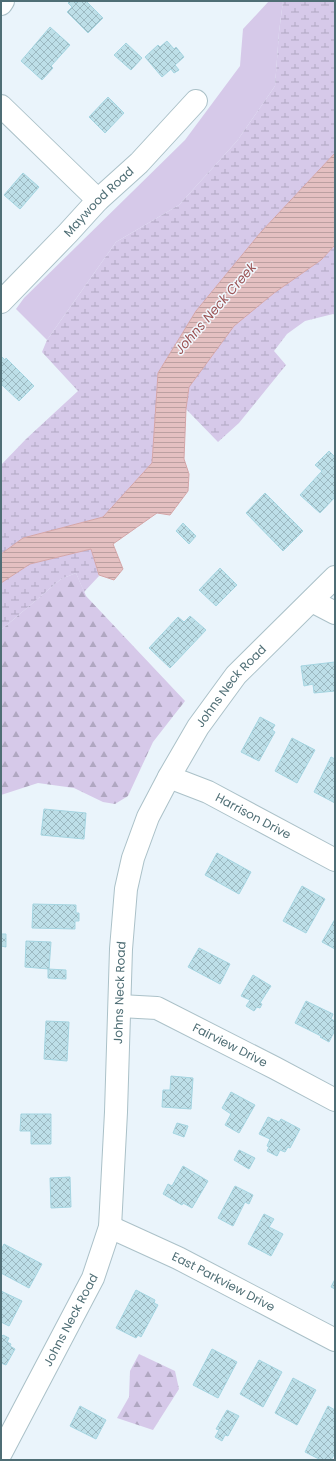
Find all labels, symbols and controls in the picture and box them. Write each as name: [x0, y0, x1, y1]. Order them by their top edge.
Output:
street label: Maywood Road: [60, 163, 137, 240]
water label: Johns Neck Creek: [170, 257, 261, 358]
street label: Johns Neck Road: [191, 641, 270, 731]
street label: Harrison Drive: [213, 789, 294, 843]
street label: Johns Neck Road: [109, 941, 130, 1044]
street label: Fairview Drive: [190, 1019, 271, 1071]
street label: East Parkview Drive: [169, 1247, 278, 1315]
street label: Johns Neck Road: [39, 1271, 102, 1369]

